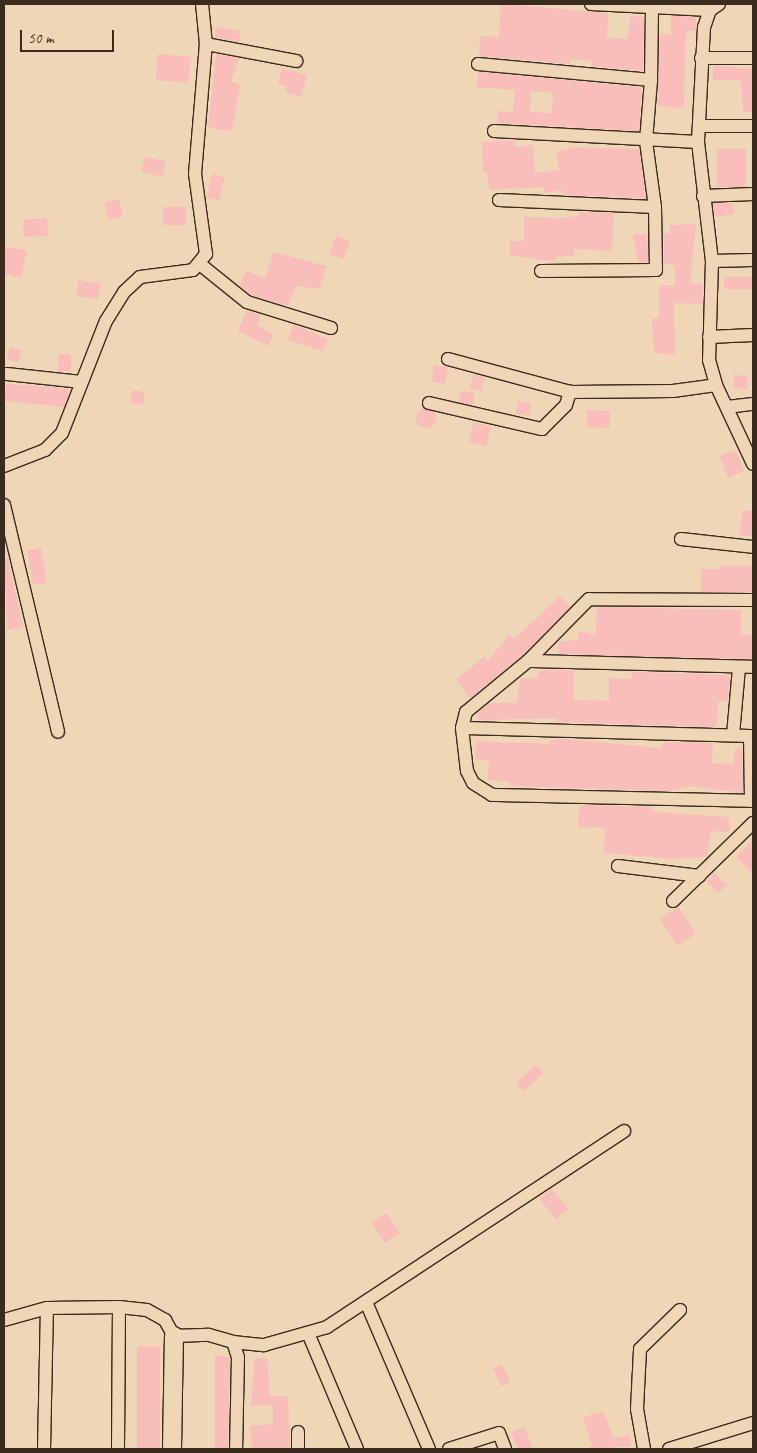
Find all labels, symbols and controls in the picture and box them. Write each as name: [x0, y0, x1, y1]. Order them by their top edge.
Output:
scale bar: [22, 20, 116, 52]
text: 50 m: [28, 29, 54, 48]

